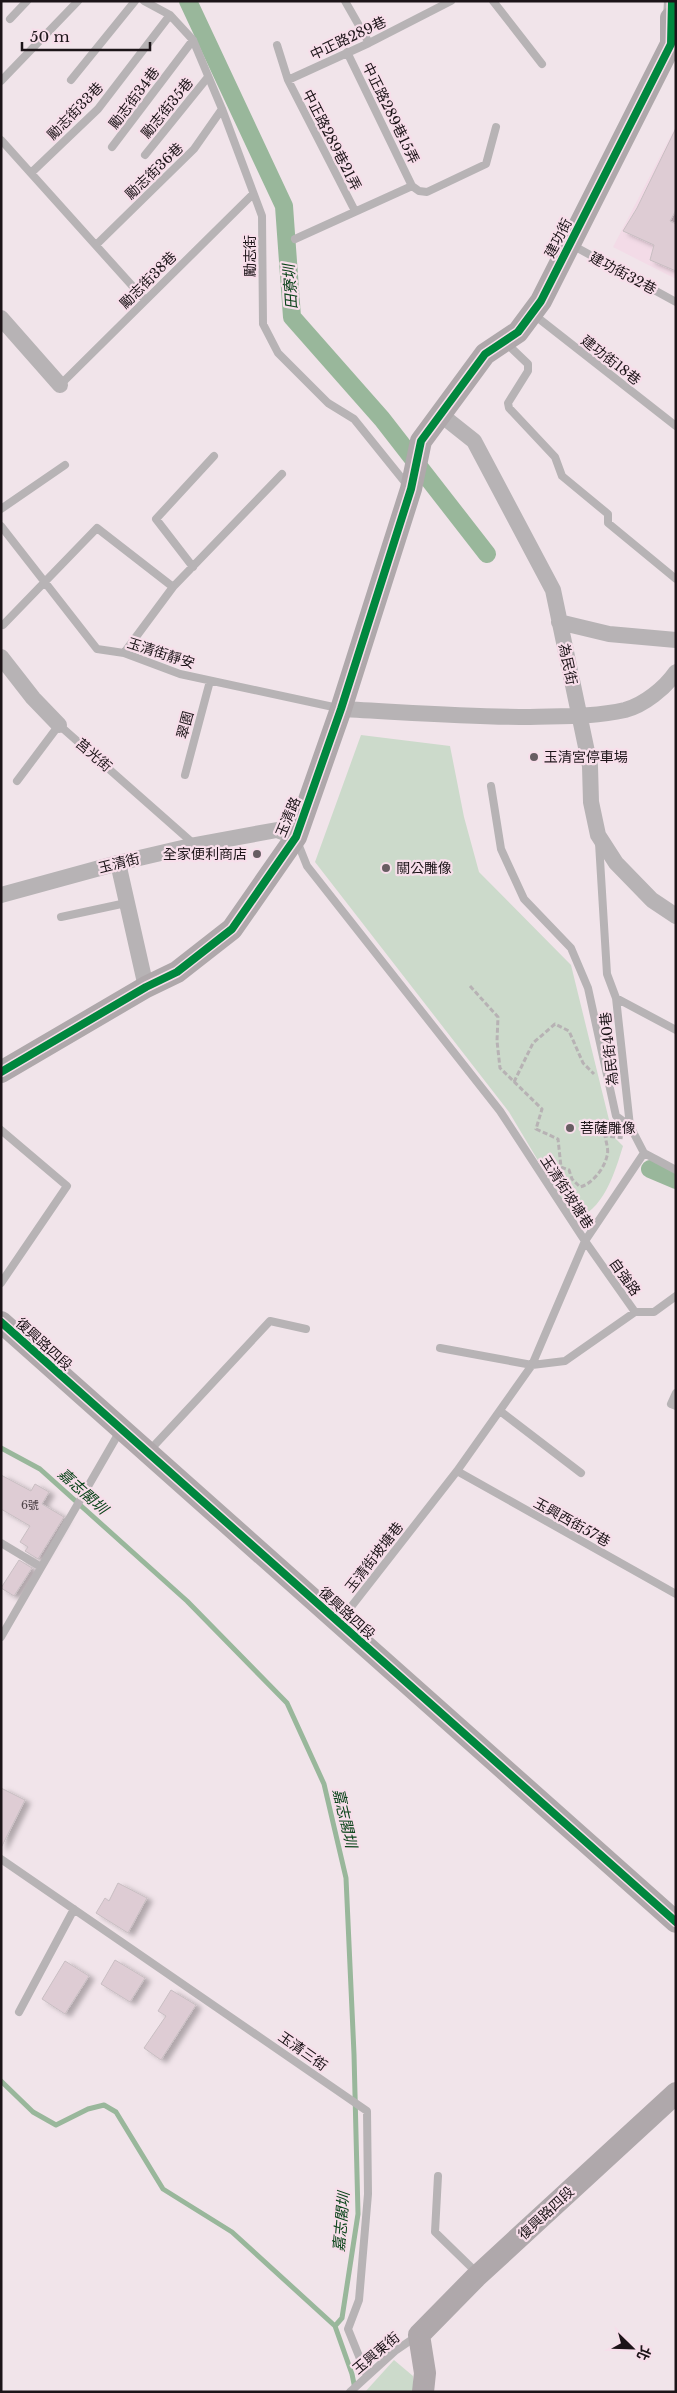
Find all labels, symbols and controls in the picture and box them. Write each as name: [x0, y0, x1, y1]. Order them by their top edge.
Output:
street label: 中正路289巷: [307, 12, 389, 64]
scale bar: [22, 20, 150, 52]
text: 50 m: [30, 27, 70, 46]
street label: 中正路289巷15弄: [359, 59, 423, 167]
street label: 勵志街34巷: [105, 64, 163, 132]
street label: 勵志街35巷: [137, 74, 197, 142]
street label: 勵志街33巷: [43, 78, 107, 144]
street label: 中正路289巷21弄: [299, 86, 365, 194]
street label: 勵志街36巷: [121, 139, 187, 203]
street label: 建功街: [540, 215, 576, 261]
street label: 勵志街: [241, 235, 259, 277]
street label: 勵志街38巷: [116, 248, 180, 312]
street label: 建功街32巷: [586, 248, 660, 298]
water label: 田寮圳: [279, 262, 301, 310]
street label: 建功街18巷: [578, 331, 644, 389]
street label: 玉清街靜安: [125, 634, 197, 672]
street label: 為民街: [555, 642, 581, 686]
street label: 翠園: [173, 709, 197, 741]
street label: 莒光街: [72, 734, 116, 776]
place label: 玉清宮停車場: [544, 748, 628, 766]
marker: 玉清宮停車場: [528, 751, 540, 763]
street label: 玉清路: [272, 794, 304, 840]
place label: 全家便利商店: [163, 845, 247, 863]
marker: 全家便利商店: [251, 848, 263, 860]
street label: 玉清街: [96, 849, 142, 877]
place label: 關公雕像: [396, 859, 452, 877]
marker: 關公雕像: [380, 862, 392, 874]
street label: 為民街40巷: [596, 1011, 622, 1087]
place label: 菩薩雕像: [580, 1119, 636, 1137]
marker: 菩薩雕像: [564, 1122, 576, 1134]
street label: 玉清街坡塘巷: [537, 1152, 597, 1232]
street label: 自強路: [606, 1255, 644, 1299]
street label: 復興路四段: [12, 1314, 76, 1374]
water label: 嘉志閣圳: [54, 1464, 113, 1519]
street label: 玉興西街57巷: [530, 1494, 614, 1550]
house number: 6號: [21, 1498, 39, 1512]
street label: 玉清街坡塘巷: [341, 1518, 407, 1596]
street label: 復興路四段: [315, 1583, 379, 1643]
water label: 嘉志閣圳: [329, 1787, 361, 1851]
street label: 玉清三街: [275, 2028, 331, 2074]
street label: 復興路四段: [514, 2183, 578, 2243]
water label: 嘉志閣圳: [329, 2189, 353, 2253]
north arrow: [607, 2323, 657, 2373]
street label: 玉興東街: [349, 2328, 403, 2378]
text: 北: [633, 2343, 655, 2363]

